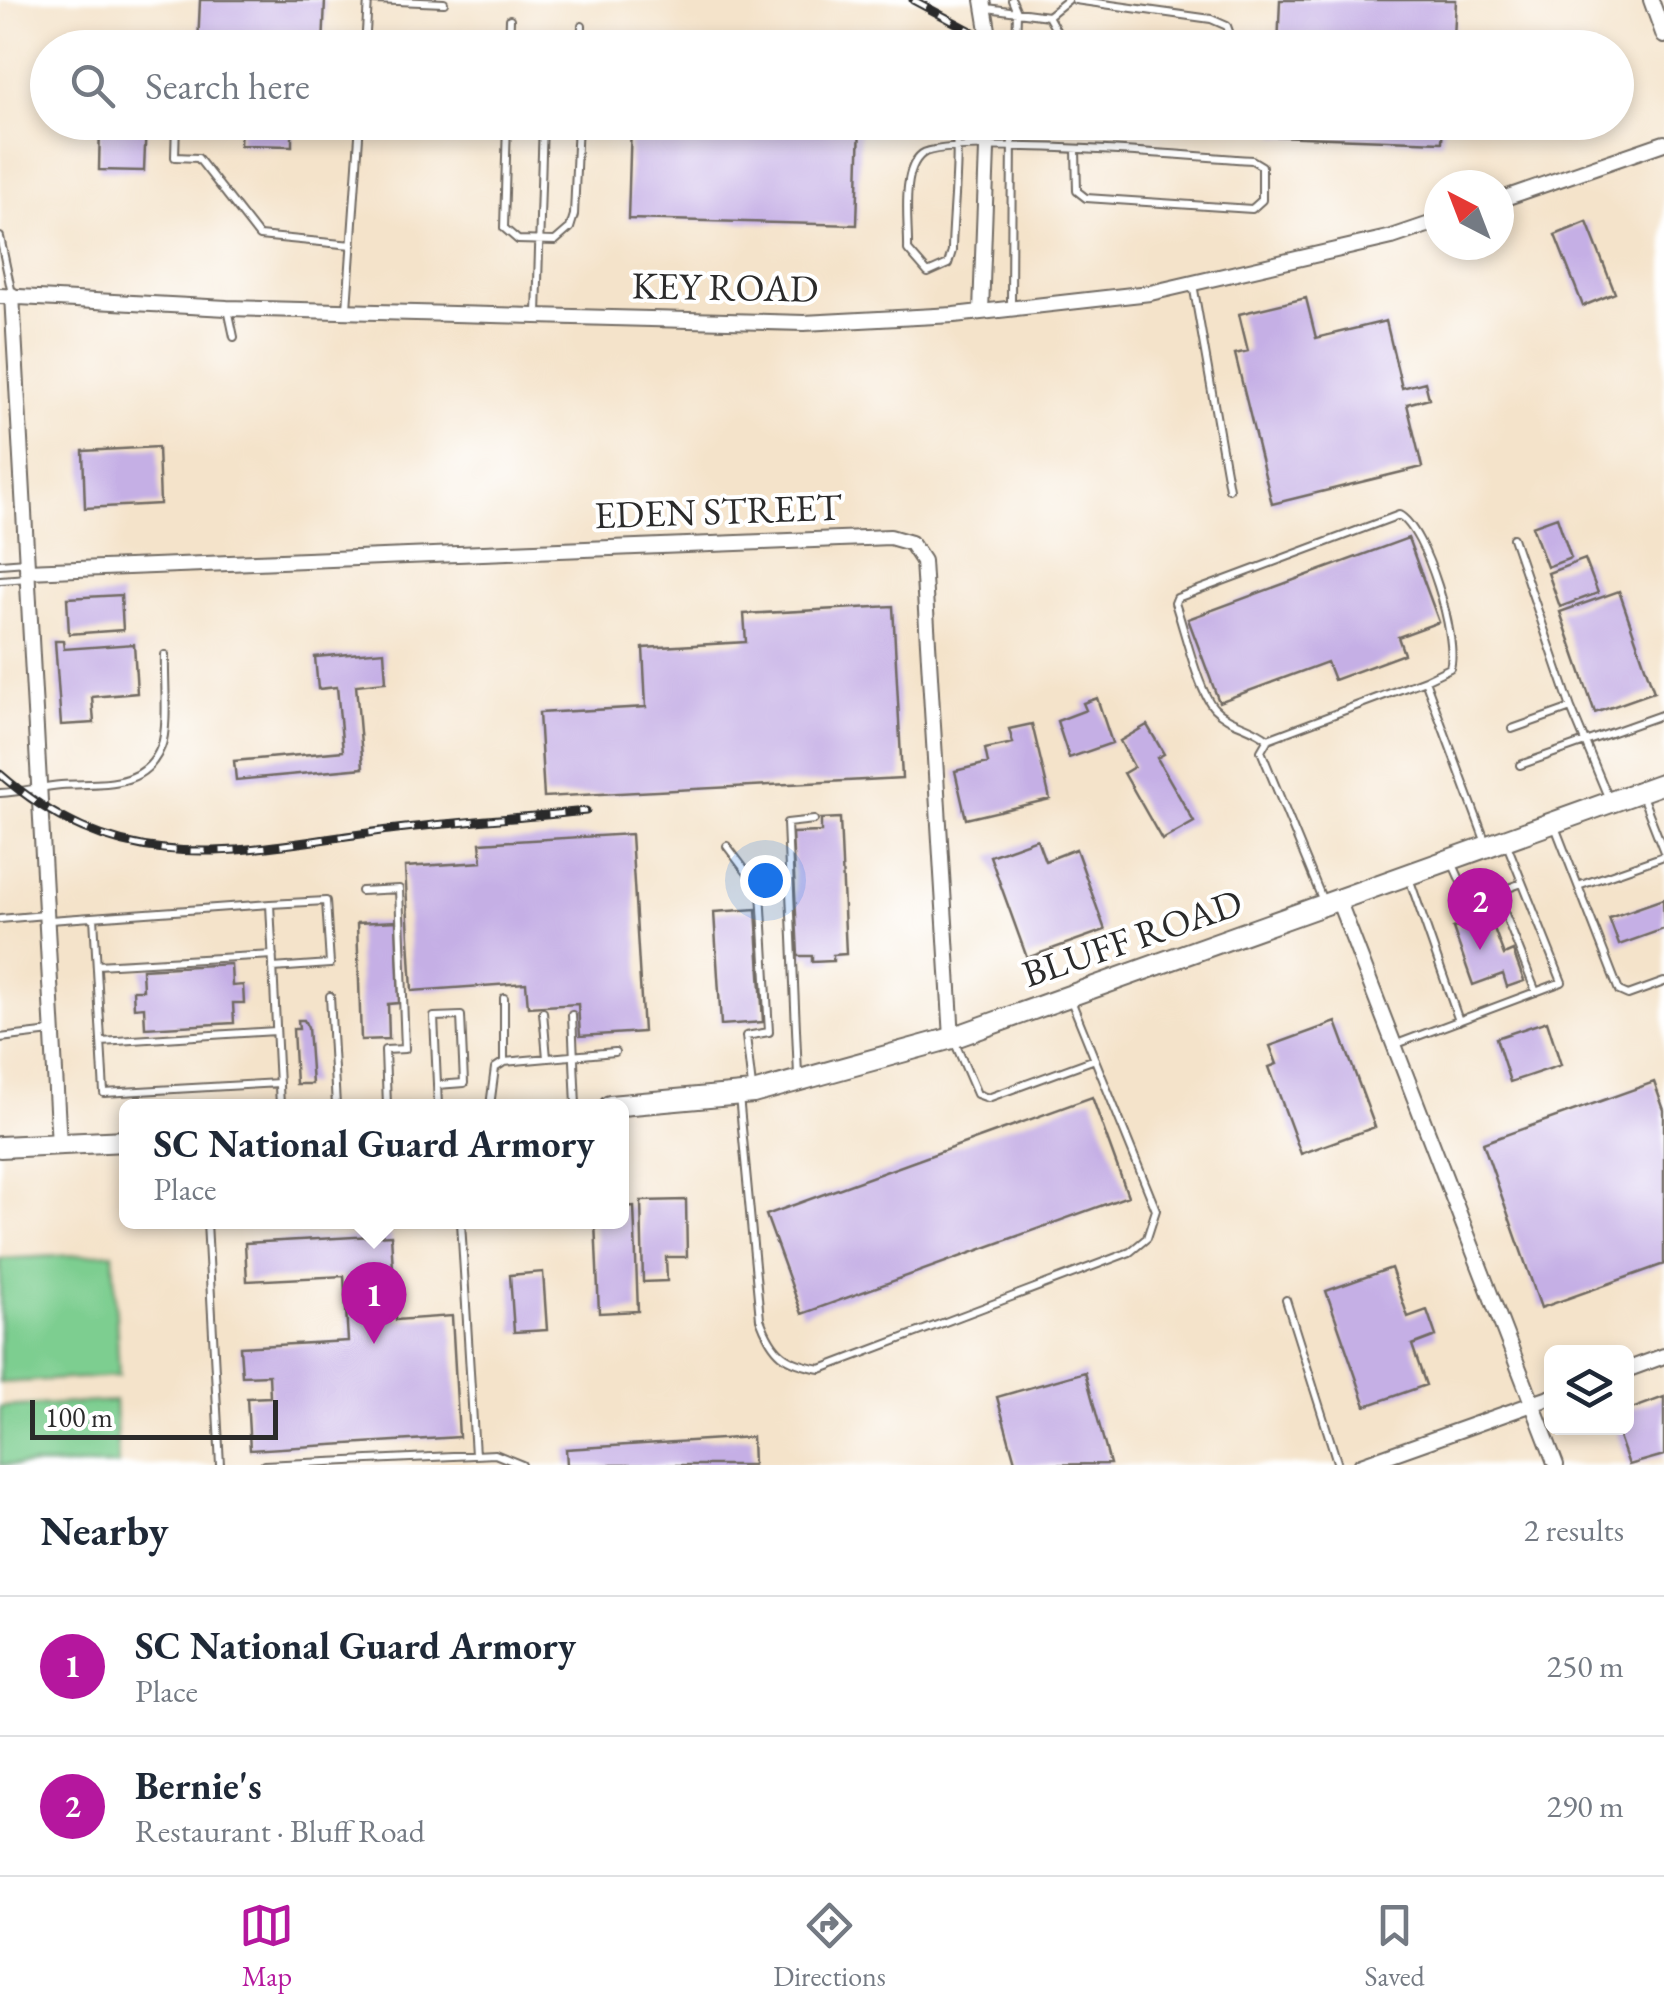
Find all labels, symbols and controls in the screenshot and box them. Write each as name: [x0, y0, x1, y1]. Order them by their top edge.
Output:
search box: [30, 30, 1634, 140]
icon: search: [65, 58, 120, 113]
text: Search here: [145, 61, 310, 110]
north arrow: [1424, 170, 1514, 260]
street label: KEY ROAD: [631, 260, 819, 313]
street label: EDEN STREET: [593, 482, 843, 539]
your location: [740, 855, 791, 906]
pin: 2: [1448, 868, 1512, 950]
street label: BLUFF ROAD: [1016, 877, 1248, 998]
popup: [119, 1099, 629, 1229]
text: SC National Guard Armory: [153, 1119, 595, 1168]
text: Place: [153, 1168, 216, 1210]
pin: 1: [342, 1262, 406, 1344]
map controls: [1544, 1345, 1634, 1435]
button: layers: [1544, 1345, 1634, 1435]
scale bar: [30, 1395, 278, 1440]
text: 100 m: [45, 1399, 113, 1435]
text: Nearby: [40, 1503, 169, 1558]
text: 2 results: [1524, 1509, 1624, 1551]
text: SC National Guard Armory: [135, 1621, 576, 1670]
text: 1: [64, 1645, 81, 1687]
text: 250 m: [1547, 1645, 1624, 1687]
text: Place: [135, 1670, 198, 1712]
text: Bernie's: [135, 1761, 262, 1810]
text: 2: [64, 1785, 81, 1827]
text: 290 m: [1547, 1785, 1624, 1827]
text: Restaurant · Bluff Road: [135, 1810, 425, 1852]
tab: Map: [239, 1898, 294, 1994]
tab: Directions: [773, 1898, 886, 1994]
tab: Saved: [1365, 1898, 1425, 1994]

